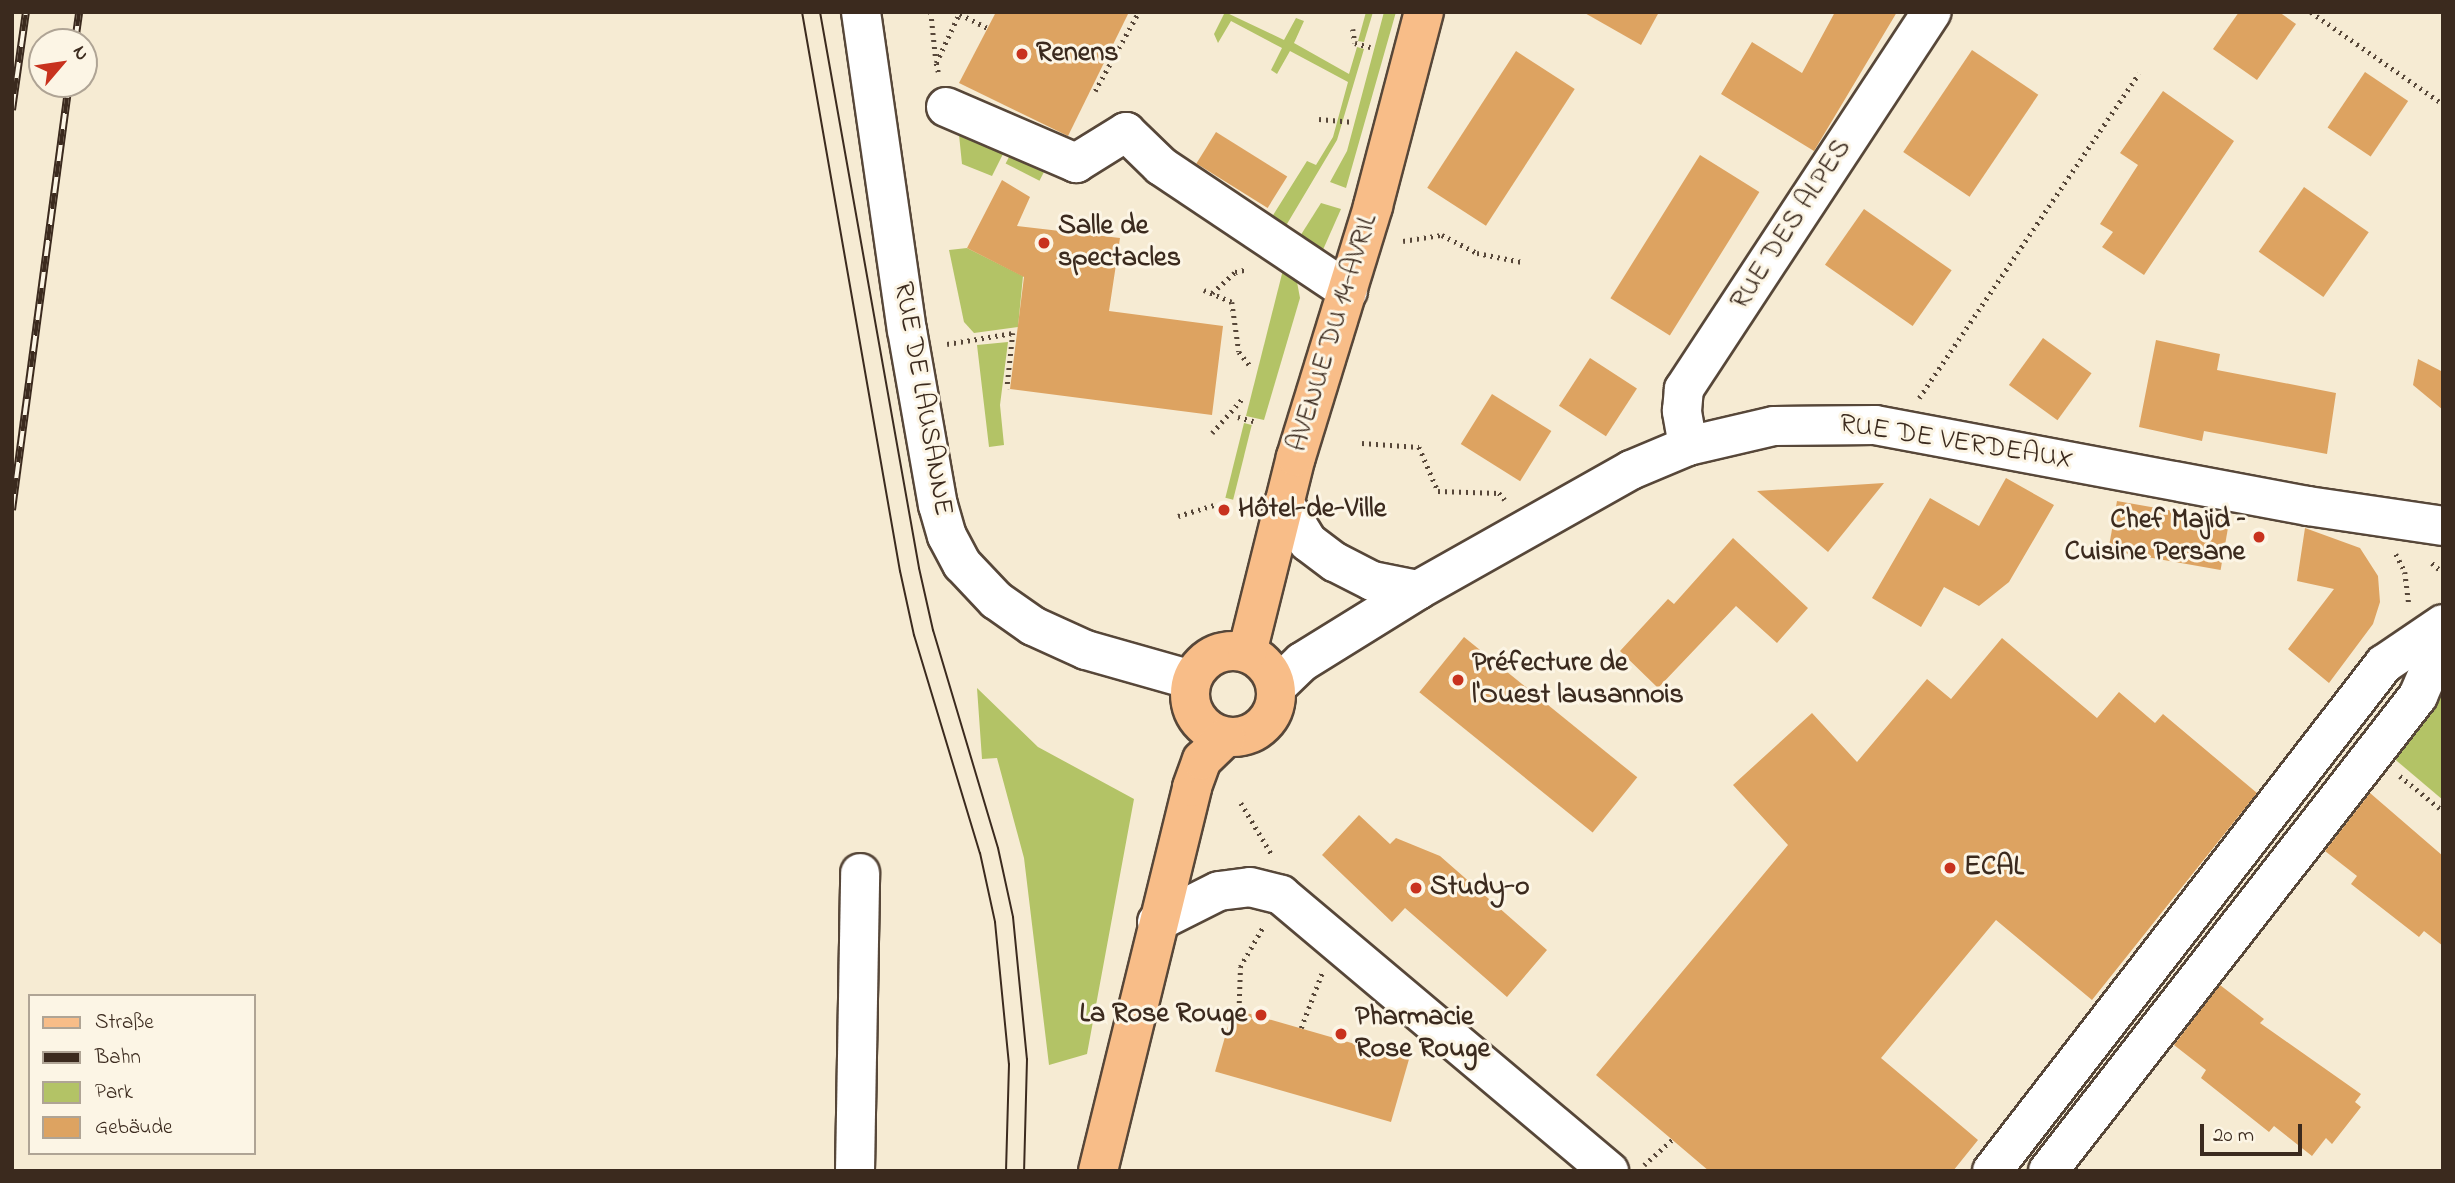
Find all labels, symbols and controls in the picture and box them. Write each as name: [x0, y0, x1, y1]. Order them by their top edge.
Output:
north arrow: [28, 28, 98, 98]
place label: Renens: [1036, 37, 1118, 71]
text: N: [65, 41, 95, 66]
marker: Renens: [1014, 46, 1030, 62]
street label: RUE DES ALPES: [1724, 133, 1860, 317]
place label: Salle de spectacles: [1058, 210, 1181, 276]
street label: AVENUE DU 14-AVRIL: [1282, 210, 1386, 456]
marker: Salle de spectacles: [1036, 235, 1052, 251]
street label: RUE DE LAUSANNE: [885, 279, 959, 519]
street label: RUE DE VERDEAUX: [1837, 408, 2075, 478]
place label: Hôtel-de-Ville: [1238, 493, 1386, 527]
marker: Hôtel-de-Ville: [1216, 502, 1232, 518]
place label: Chef Majid – Cuisine Persane: [2065, 504, 2245, 570]
marker: Chef Majid – Cuisine Persane: [2251, 529, 2267, 545]
place label: Préfecture de l'Ouest lausannois: [1472, 647, 1684, 713]
marker: Préfecture de l'Ouest lausannois: [1450, 672, 1466, 688]
place label: ECAL: [1964, 851, 2024, 885]
marker: ECAL: [1942, 860, 1958, 876]
place label: Study-o: [1430, 871, 1530, 905]
marker: Study-o: [1408, 880, 1424, 896]
legend: [28, 994, 256, 1155]
place label: La Rose Rouge: [1080, 998, 1247, 1032]
place label: Pharmacie Rose Rouge: [1355, 1001, 1490, 1067]
marker: La Rose Rouge: [1253, 1007, 1269, 1023]
text: Straße: [95, 1008, 154, 1038]
marker: Pharmacie Rose Rouge: [1333, 1026, 1349, 1042]
text: Bahn: [95, 1043, 141, 1073]
text: Park: [95, 1078, 133, 1108]
scale bar: [2203, 1110, 2304, 1154]
text: Gebäude: [95, 1113, 172, 1143]
text: 20 m: [2213, 1121, 2254, 1151]

